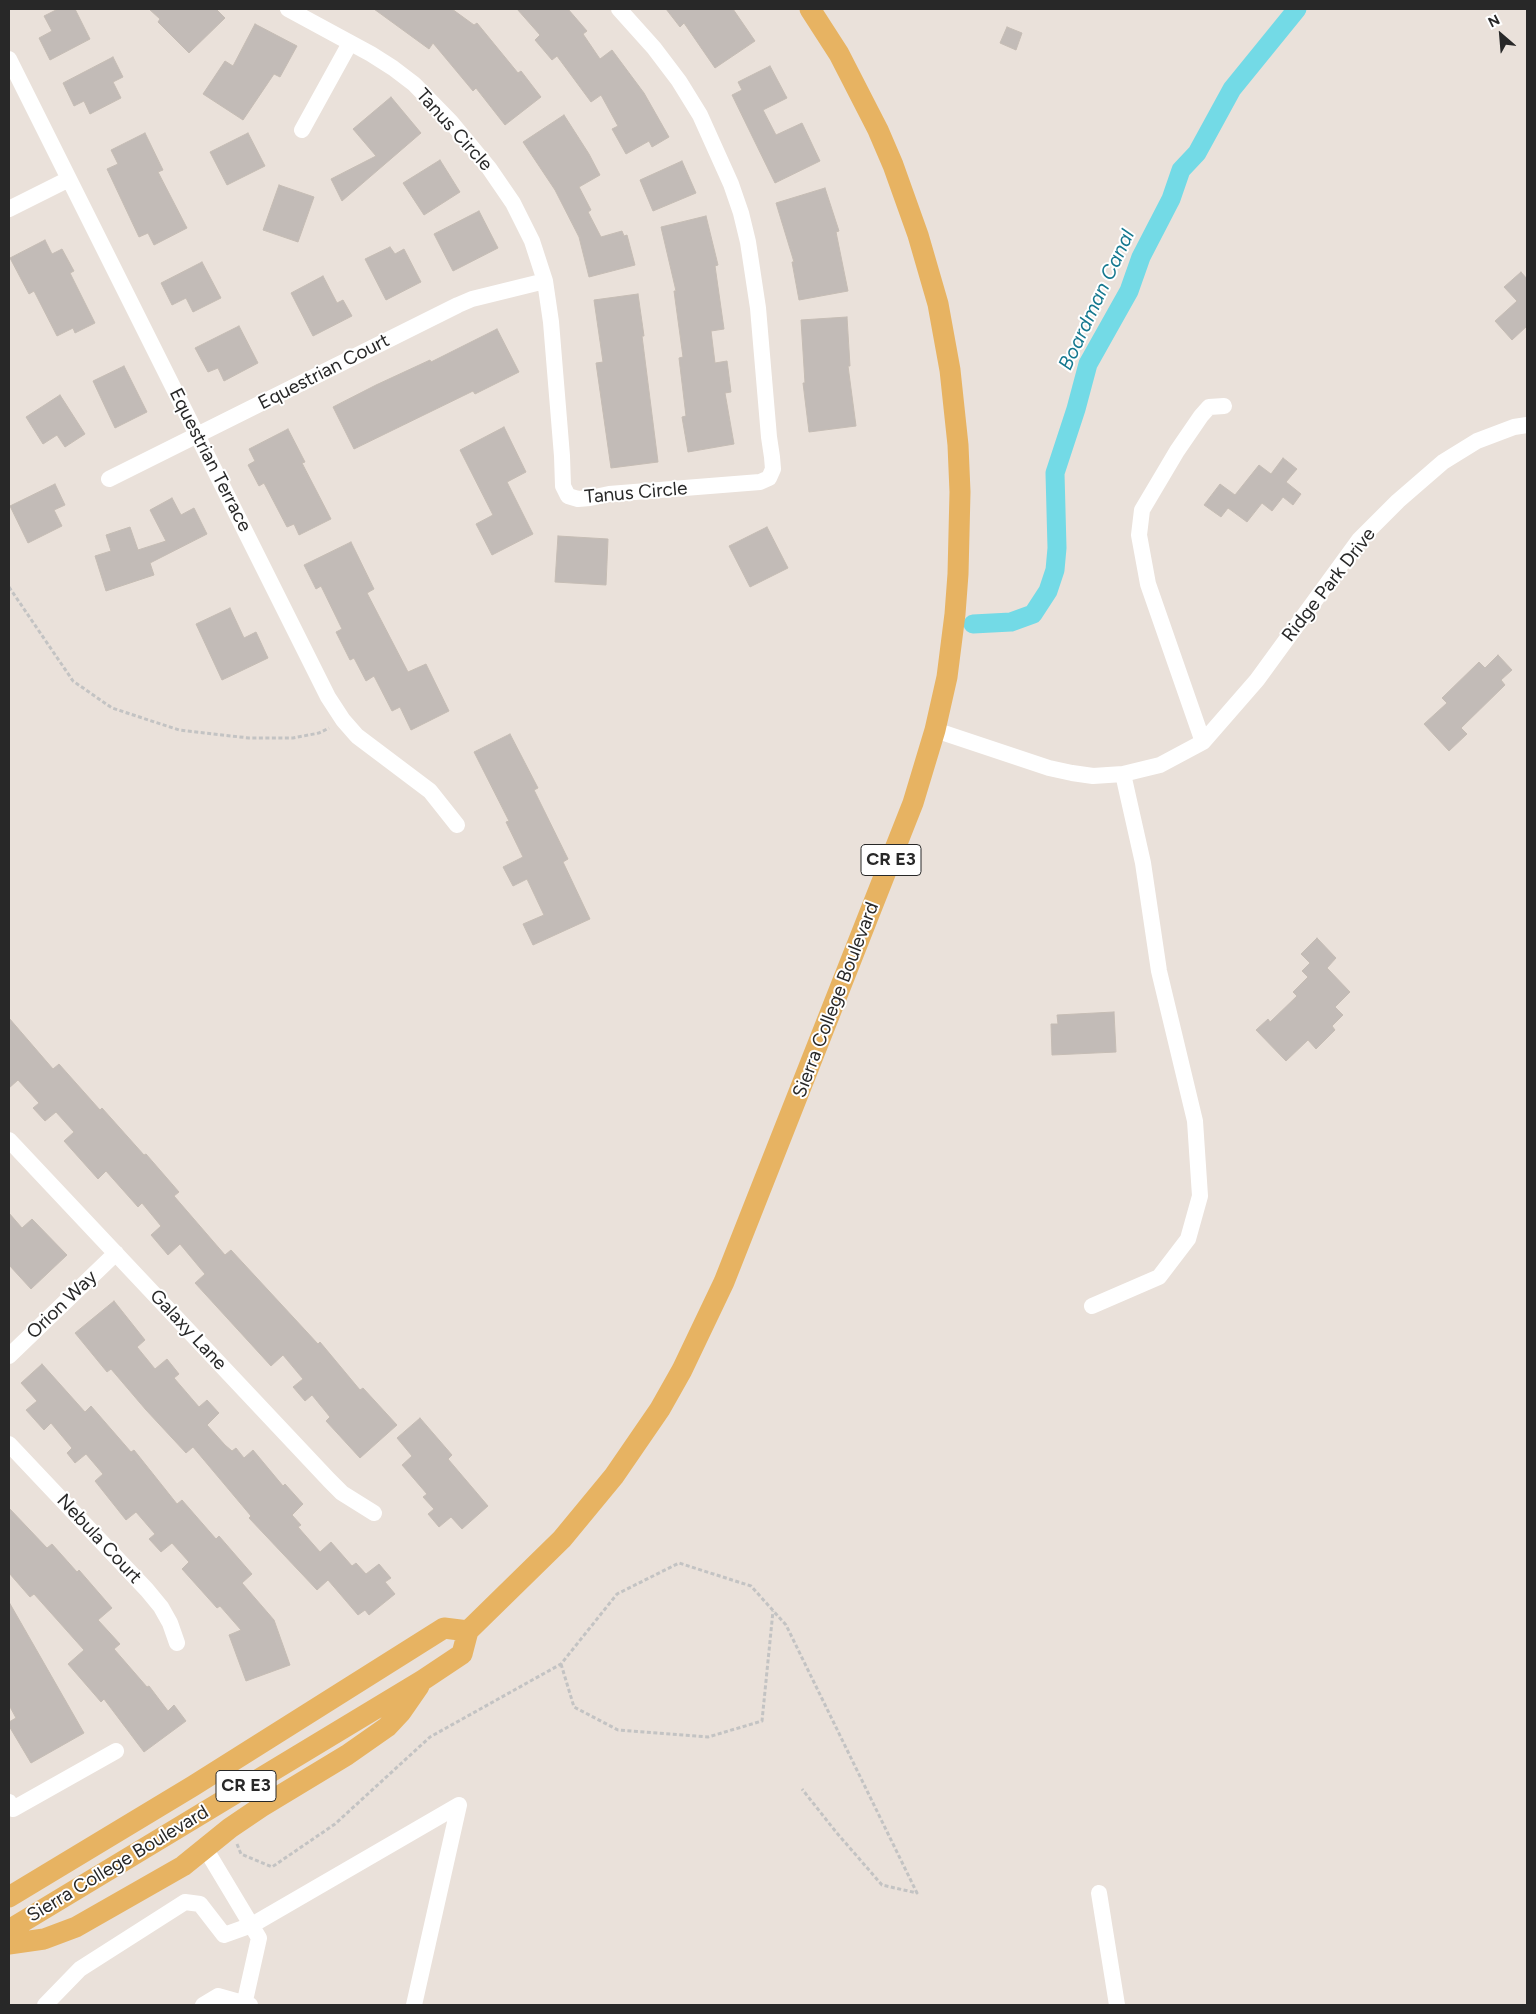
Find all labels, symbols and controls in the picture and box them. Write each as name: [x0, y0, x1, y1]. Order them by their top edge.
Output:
north arrow: [1476, 10, 1526, 60]
text: N: [1485, 11, 1503, 31]
street label: Tanus Circle: [411, 84, 497, 176]
water label: Boardman Canal: [1054, 226, 1140, 374]
street label: Equestrian Court: [255, 329, 393, 415]
street label: Equestrian Terrace: [164, 384, 256, 536]
street label: Tanus Circle: [584, 477, 688, 509]
street label: Ridge Park Drive: [1277, 523, 1381, 647]
road number: CR E3: [861, 844, 921, 876]
street label: Sierra College Boulevard: [788, 899, 884, 1101]
street label: Orion Way: [22, 1266, 102, 1344]
street label: Galaxy Lane: [145, 1285, 231, 1375]
street label: Nebula Court: [52, 1489, 146, 1589]
road number: CR E3: [216, 1770, 276, 1802]
street label: Sierra College Boulevard: [23, 1801, 213, 1927]

